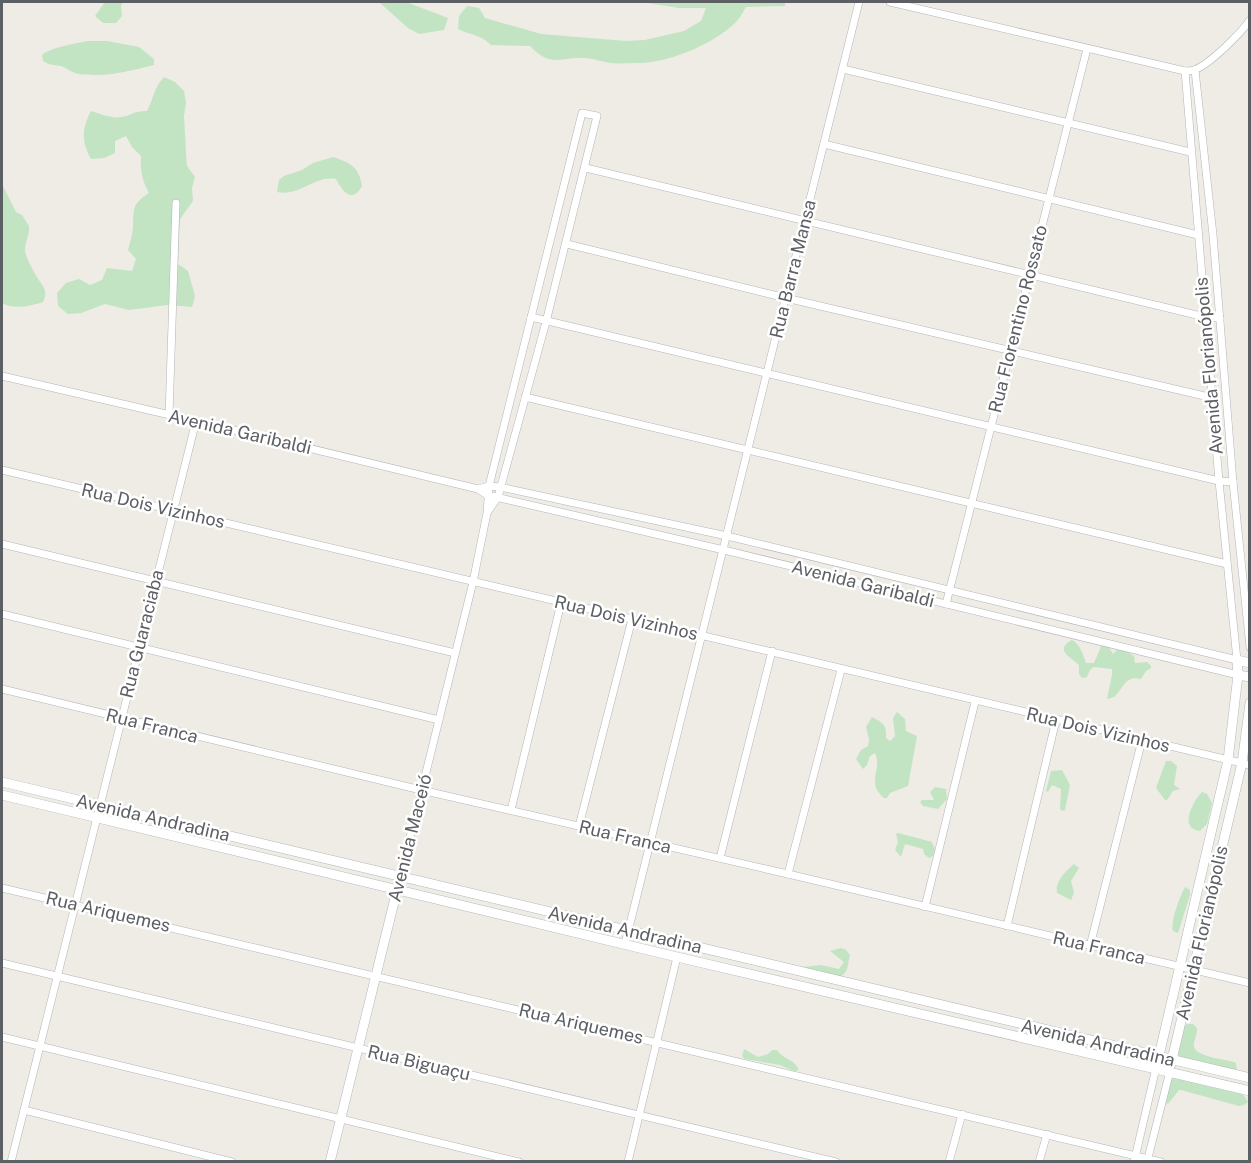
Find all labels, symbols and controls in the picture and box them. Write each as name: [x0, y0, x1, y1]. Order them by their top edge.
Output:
street label: Rua Barra Mansa: [765, 197, 820, 340]
street label: Rua Florentino Rossato: [984, 223, 1051, 415]
street label: Avenida Florianópolis: [1190, 276, 1227, 456]
street label: Avenida Garibaldi: [166, 405, 314, 458]
street label: Rua Dois Vizinhos: [79, 479, 227, 532]
street label: Avenida Garibaldi: [790, 556, 937, 611]
street label: Rua Guaraciaba: [115, 567, 168, 700]
street label: Rua Dois Vizinhos: [552, 591, 700, 644]
street label: Rua Dois Vizinhos: [1024, 703, 1172, 756]
street label: Rua Franca: [104, 704, 200, 747]
street label: Avenida Maceió: [383, 772, 436, 904]
street label: Avenida Andradina: [74, 790, 232, 845]
street label: Rua Franca: [577, 816, 673, 857]
street label: Avenida Florianópolis: [1171, 844, 1232, 1022]
street label: Rua Ariquemes: [44, 887, 172, 936]
street label: Avenida Andradina: [546, 902, 704, 957]
street label: Rua Franca: [1051, 927, 1147, 968]
street label: Rua Ariquemes: [517, 999, 645, 1048]
street label: Avenida Andradina: [1019, 1015, 1177, 1070]
street label: Rua Biguaçu: [366, 1040, 473, 1085]

